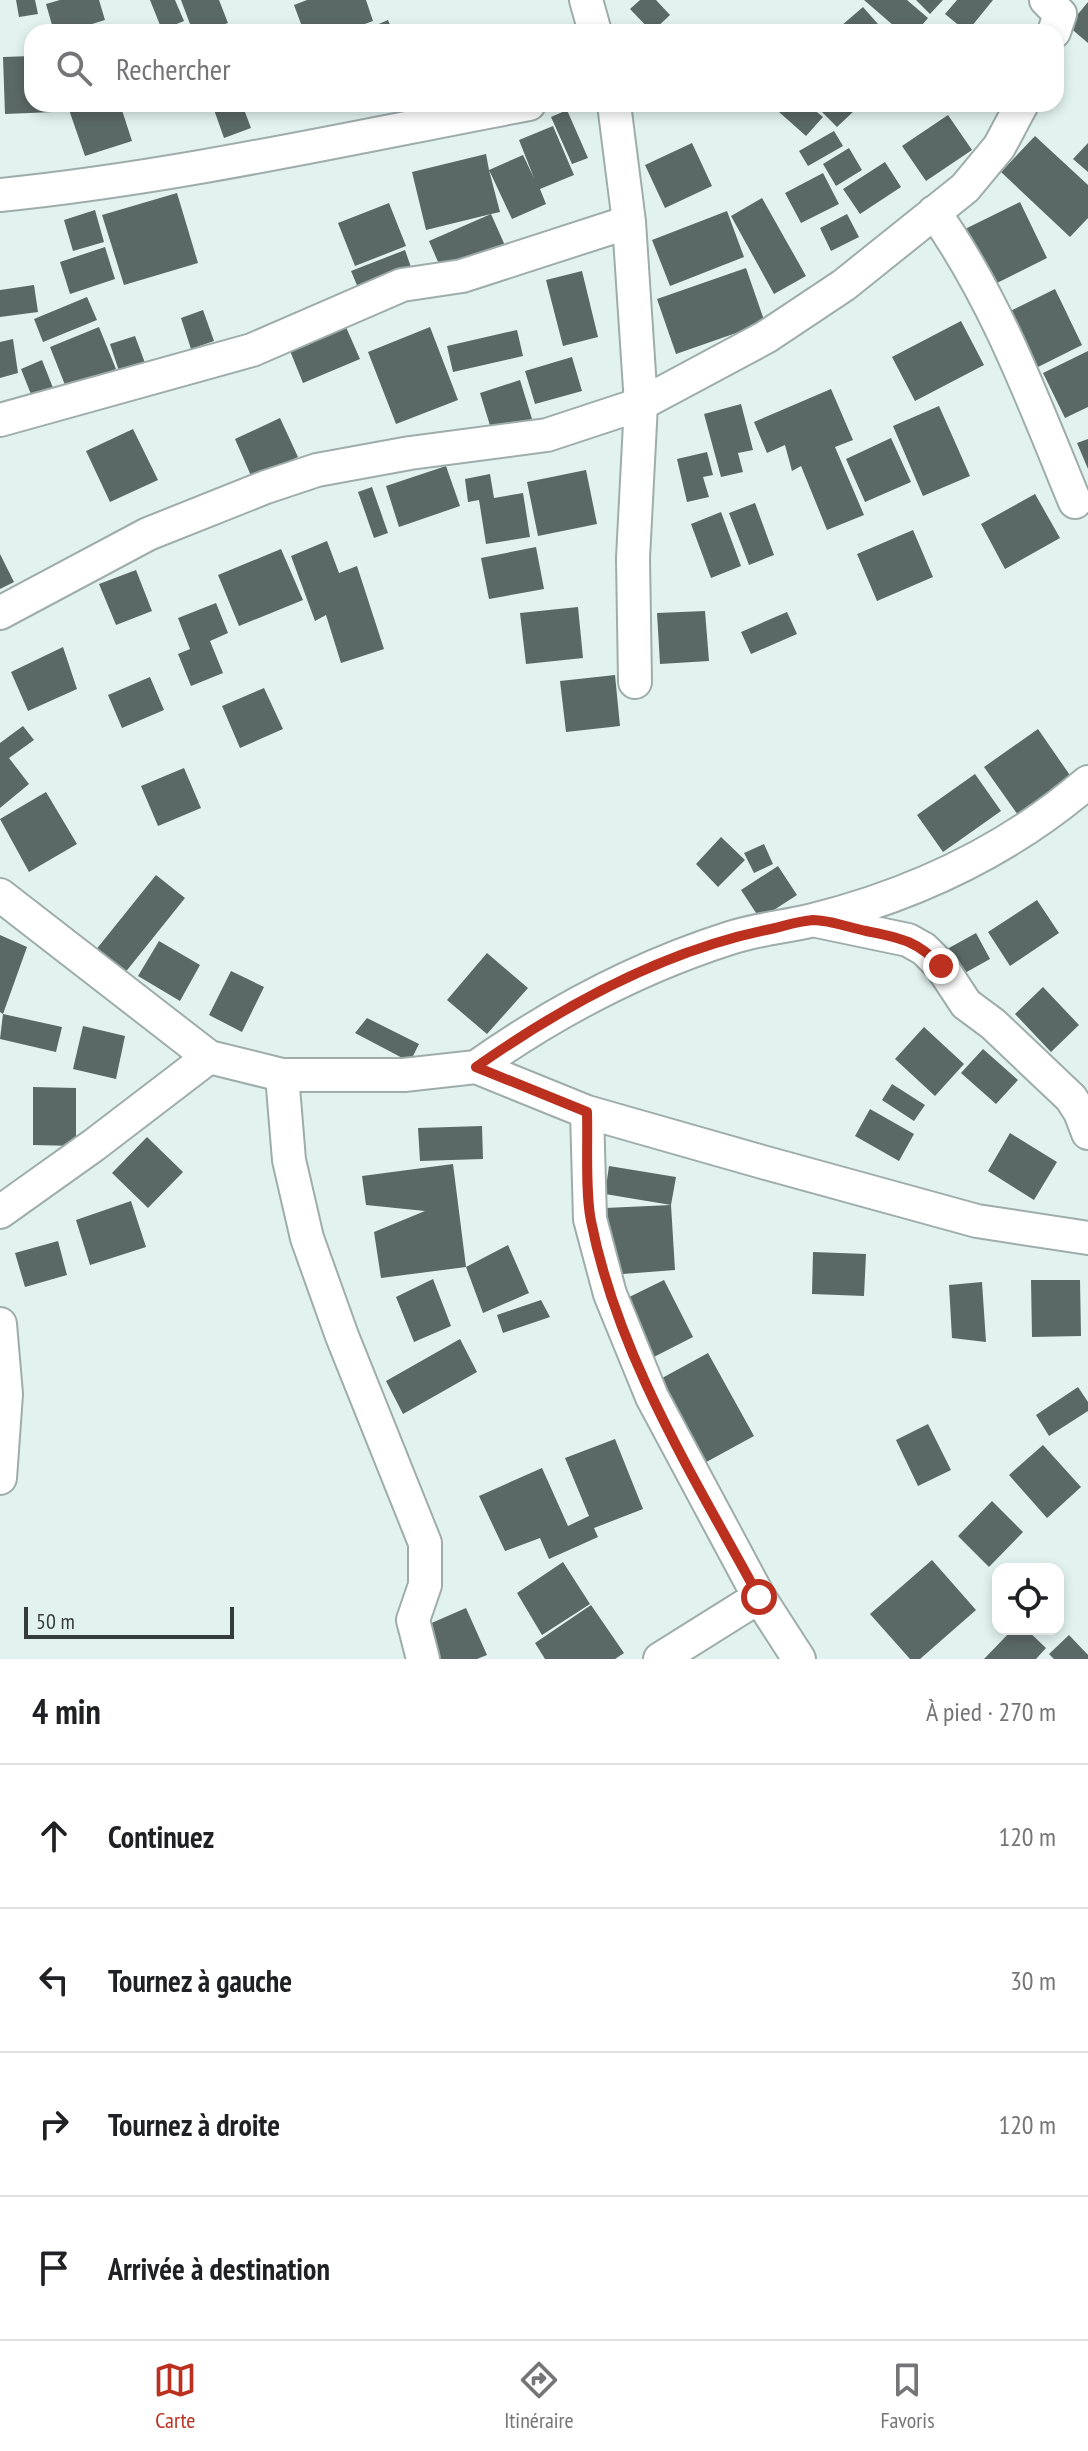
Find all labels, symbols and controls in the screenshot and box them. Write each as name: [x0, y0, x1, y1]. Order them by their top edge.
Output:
search box: [24, 24, 1064, 112]
icon: search: [52, 46, 96, 90]
text: Rechercher: [116, 49, 230, 88]
route end: [923, 948, 959, 984]
map controls: [992, 1563, 1064, 1635]
button: locate: [992, 1563, 1064, 1635]
route start: [741, 1579, 777, 1615]
scale bar: [24, 1603, 234, 1639]
text: 50 m: [36, 1607, 75, 1635]
text: 4 min: [32, 1689, 101, 1733]
text: À pied · 270 m: [926, 1695, 1056, 1728]
icon: ahead: [32, 1814, 76, 1858]
text: Continuez: [108, 1817, 214, 1856]
text: 120 m: [998, 1820, 1056, 1853]
icon: left: [32, 1958, 76, 2002]
text: Tournez à gauche: [108, 1961, 292, 2000]
text: 30 m: [1010, 1964, 1056, 1997]
icon: right: [32, 2102, 76, 2146]
text: Tournez à droite: [108, 2105, 280, 2144]
text: 120 m: [998, 2108, 1056, 2141]
icon: arrive: [32, 2246, 76, 2290]
text: Arrivée à destination: [108, 2249, 330, 2288]
tab: Carte: [153, 2358, 197, 2434]
tab: Itinéraire: [504, 2358, 574, 2434]
tab: Favoris: [880, 2358, 935, 2434]

